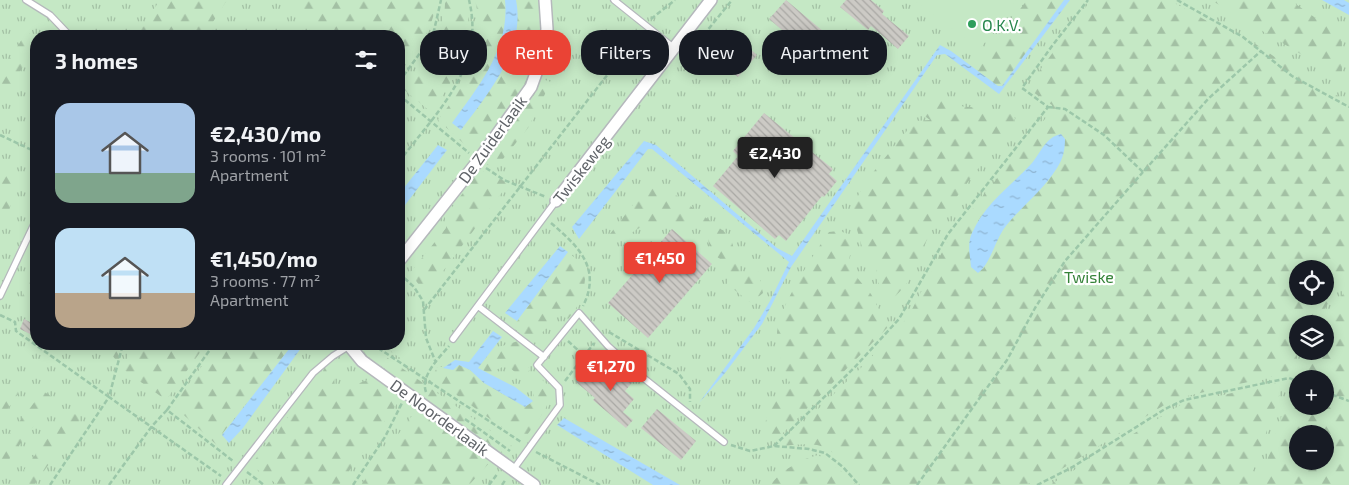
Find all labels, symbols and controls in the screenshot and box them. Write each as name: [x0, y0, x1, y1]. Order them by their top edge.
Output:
place label: O.K.V.: [982, 15, 1021, 34]
marker: O.K.V.: [966, 18, 978, 30]
chip: Buy: [420, 30, 487, 75]
chip: Rent: [497, 30, 571, 75]
chip: Filters: [581, 30, 669, 75]
chip: New: [679, 30, 752, 75]
chip: Apartment: [762, 30, 887, 75]
icon: filters: [352, 46, 380, 74]
text: 3 homes: [55, 48, 138, 73]
street label: De Zuiderlaaik: [454, 92, 530, 186]
text: €2,430/mo: [210, 121, 321, 146]
icon: home: [95, 123, 155, 183]
street label: Twiskeweg: [549, 131, 613, 207]
pin: €2,430: [734, 136, 816, 179]
text: €2,430: [749, 143, 801, 162]
text: 3 rooms · 101 m²: [210, 146, 327, 165]
text: Apartment: [210, 165, 289, 184]
pin: €1,450: [619, 242, 701, 284]
text: €1,450/mo: [210, 246, 318, 271]
icon: home: [95, 248, 155, 308]
text: €1,450: [635, 248, 685, 267]
map controls: [1289, 260, 1334, 470]
button: locate: [1289, 260, 1334, 305]
park label: Twiske: [1064, 267, 1114, 286]
text: 3 rooms · 77 m²: [210, 271, 321, 290]
text: Apartment: [210, 290, 289, 309]
button: layers: [1289, 315, 1334, 360]
pin: €1,270: [570, 350, 652, 392]
text: €1,270: [587, 356, 635, 375]
button: +: [1289, 370, 1334, 415]
street label: De Noorderlaaik: [387, 375, 493, 459]
button: −: [1289, 425, 1334, 470]

